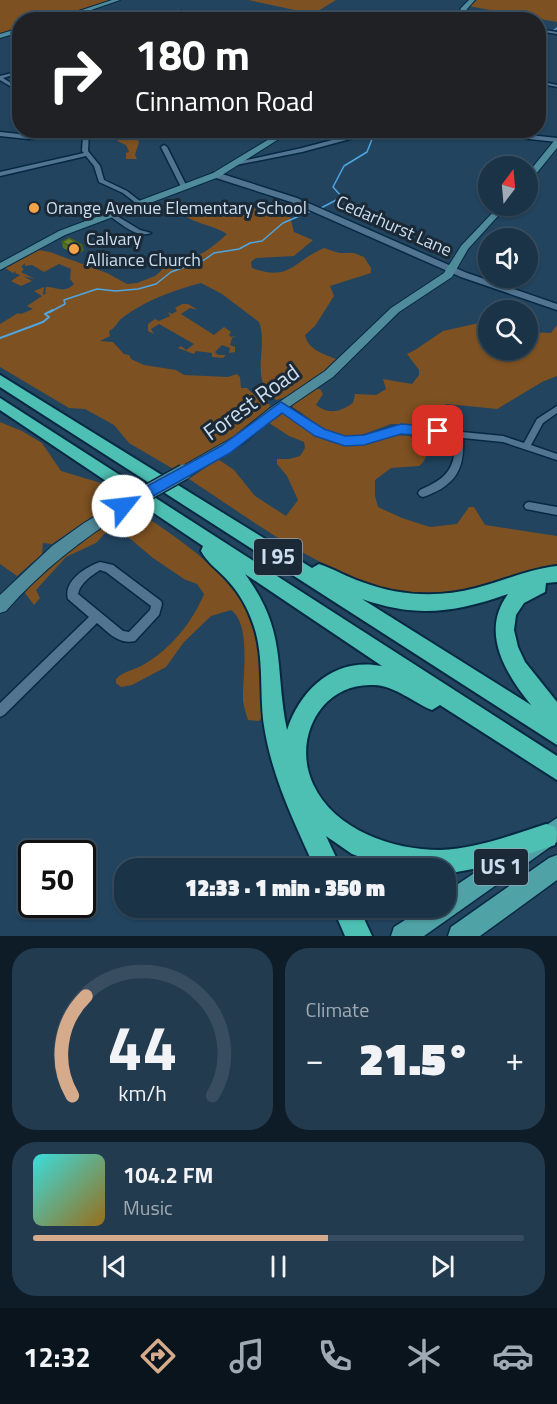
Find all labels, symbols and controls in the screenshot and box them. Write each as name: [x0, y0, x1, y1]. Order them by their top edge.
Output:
text: 180 m: [135, 22, 250, 86]
icon: right: [36, 36, 114, 114]
text: Cinnamon Road: [135, 80, 314, 121]
north arrow: [478, 156, 538, 216]
map controls: [478, 156, 538, 360]
street label: Cedarhurst Lane: [332, 188, 456, 263]
place label: Orange Avenue Elementary School: [46, 194, 307, 221]
marker: Orange Avenue Elementary School: [27, 201, 41, 215]
place label: Calvary Alliance Church: [86, 225, 201, 273]
button: sound: [478, 228, 538, 288]
marker: Calvary Alliance Church: [67, 242, 81, 256]
button: search: [478, 300, 538, 360]
street label: Forest Road: [196, 355, 306, 449]
pin: [412, 405, 463, 456]
icon: arrive: [421, 414, 454, 447]
position arrow: [91, 474, 155, 538]
road number: I 95: [254, 539, 302, 575]
speed limit sign: 50: [18, 840, 96, 918]
road number: US 1: [474, 849, 528, 885]
text: 12:33 · 1 min · 350 m: [185, 871, 385, 905]
text: Climate: [306, 994, 369, 1025]
text: 44: [107, 999, 177, 1094]
text: 21.5°: [359, 1024, 471, 1092]
text: −: [306, 1034, 324, 1084]
text: +: [506, 1034, 524, 1084]
text: km/h: [118, 1077, 167, 1109]
text: 104.2 FM: [123, 1158, 213, 1192]
text: Music: [123, 1192, 173, 1223]
icon: previous: [98, 1250, 131, 1283]
icon: pause: [262, 1250, 295, 1283]
icon: next: [426, 1250, 459, 1283]
icon: directions: [137, 1335, 179, 1377]
icon: music: [226, 1335, 268, 1377]
icon: phone: [314, 1335, 356, 1377]
icon: climate: [403, 1335, 445, 1377]
icon: car: [492, 1335, 534, 1377]
text: 12:32: [23, 1336, 91, 1377]

